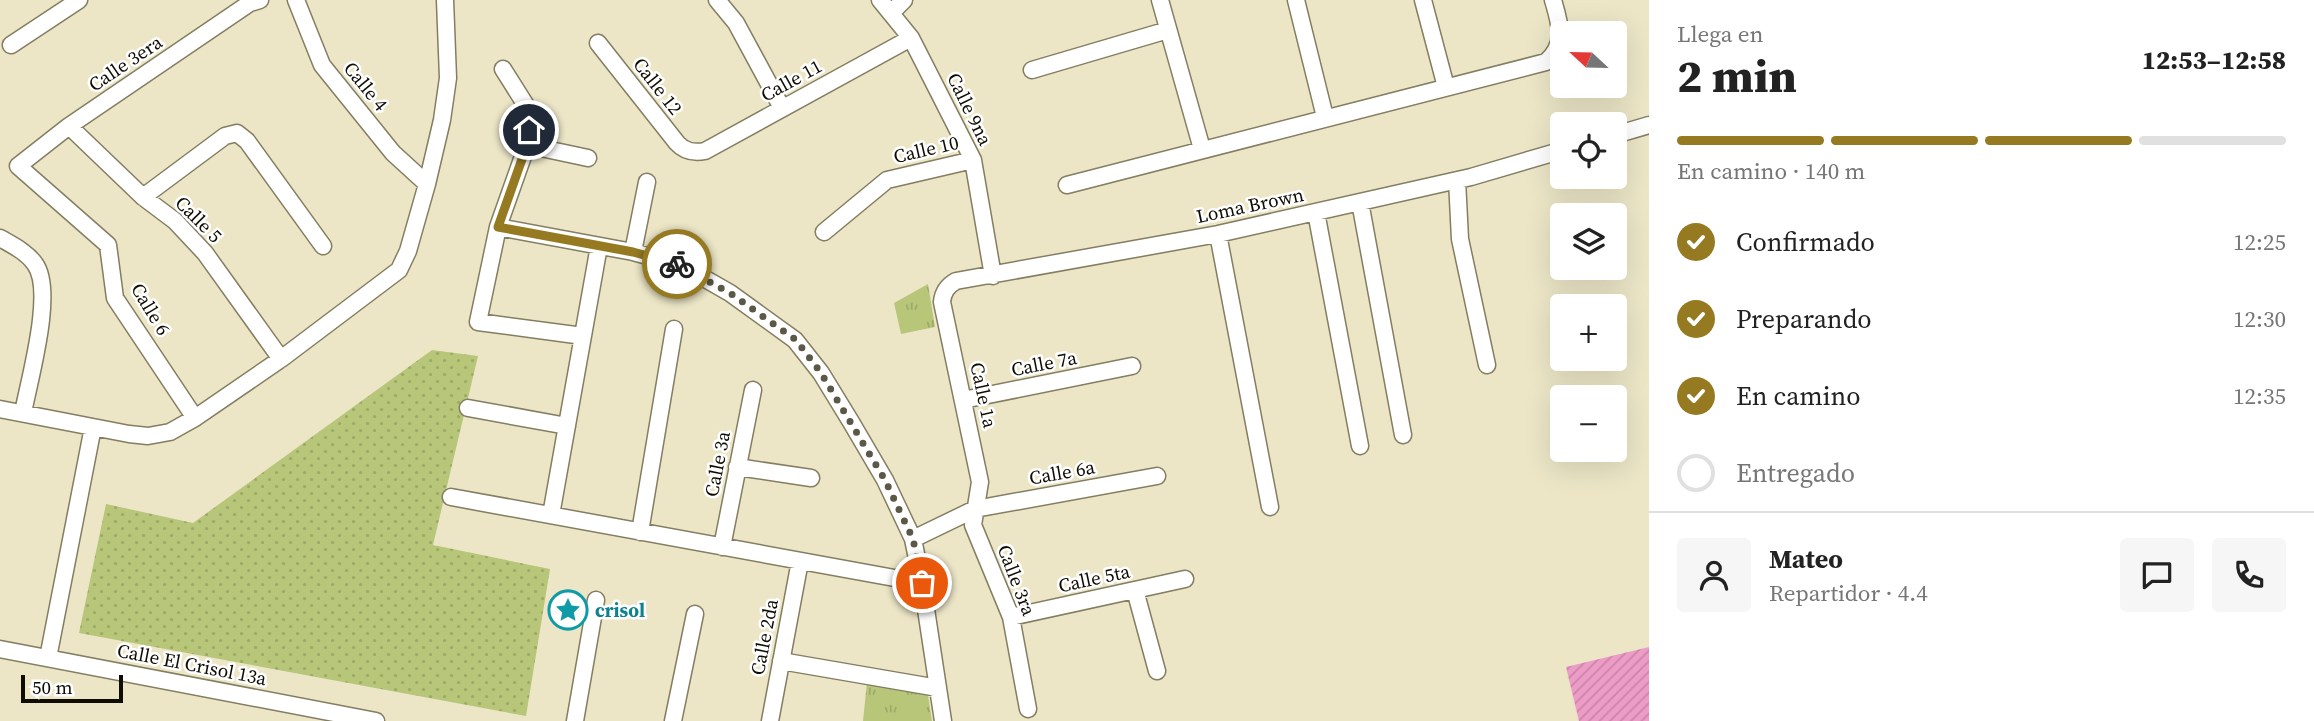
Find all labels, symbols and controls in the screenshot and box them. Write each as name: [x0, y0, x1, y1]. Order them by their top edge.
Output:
text: Llega en: [1677, 18, 1763, 50]
north arrow: [1550, 21, 1628, 98]
map controls: [1550, 21, 1627, 462]
street label: Calle 3era: [83, 29, 167, 97]
text: 12:53–12:58: [2142, 42, 2286, 78]
text: 2 min: [1677, 44, 1797, 107]
street label: Calle 12: [627, 52, 689, 120]
street label: Calle 11: [756, 53, 826, 107]
street label: Calle 4: [338, 56, 394, 117]
street label: Calle 9na: [941, 68, 999, 150]
pin: [499, 100, 559, 160]
icon: home: [510, 111, 548, 149]
button: locate: [1550, 112, 1627, 189]
street label: Calle 10: [891, 129, 961, 169]
text: En camino · 140 m: [1677, 155, 1865, 187]
street label: Loma Brown: [1194, 181, 1306, 229]
street label: Calle 5: [170, 190, 228, 248]
button: layers: [1550, 203, 1627, 280]
icon: check: [1677, 223, 1715, 261]
text: Confirmado: [1736, 224, 1875, 260]
text: 12:25: [2233, 226, 2286, 258]
courier: [642, 229, 712, 299]
icon: bike: [658, 245, 696, 283]
street label: Calle 6: [125, 278, 177, 340]
button: +: [1550, 294, 1627, 371]
icon: check: [1677, 300, 1715, 338]
text: Preparando: [1736, 301, 1872, 337]
text: 12:30: [2233, 303, 2286, 335]
street label: Calle 7a: [1009, 344, 1079, 382]
street label: Calle 1a: [964, 360, 1004, 430]
icon: check: [1677, 377, 1715, 415]
text: En camino: [1736, 378, 1861, 414]
text: 12:35: [2233, 380, 2286, 412]
button: −: [1550, 385, 1627, 462]
street label: Calle 3a: [698, 429, 736, 499]
street label: Calle 6a: [1027, 453, 1097, 491]
text: Entregado: [1736, 455, 1855, 491]
button: person: [1677, 538, 1751, 612]
button: chat: [2120, 538, 2194, 612]
button: phone: [2212, 538, 2286, 612]
street label: Calle 3ra: [992, 541, 1043, 620]
text: Mateo: [1769, 541, 1843, 577]
pin: [892, 553, 952, 613]
street label: Calle 5ta: [1056, 558, 1132, 598]
icon: bag: [903, 564, 941, 602]
text: Repartidor · 4.4: [1769, 577, 1928, 609]
place icon: crisol: [547, 589, 589, 631]
street label: Calle 2da: [744, 596, 784, 677]
place label: crisol: [595, 597, 645, 623]
street label: Calle El Crisol 13a: [115, 637, 269, 691]
scale bar: [21, 672, 122, 704]
text: 50 m: [32, 674, 73, 700]

